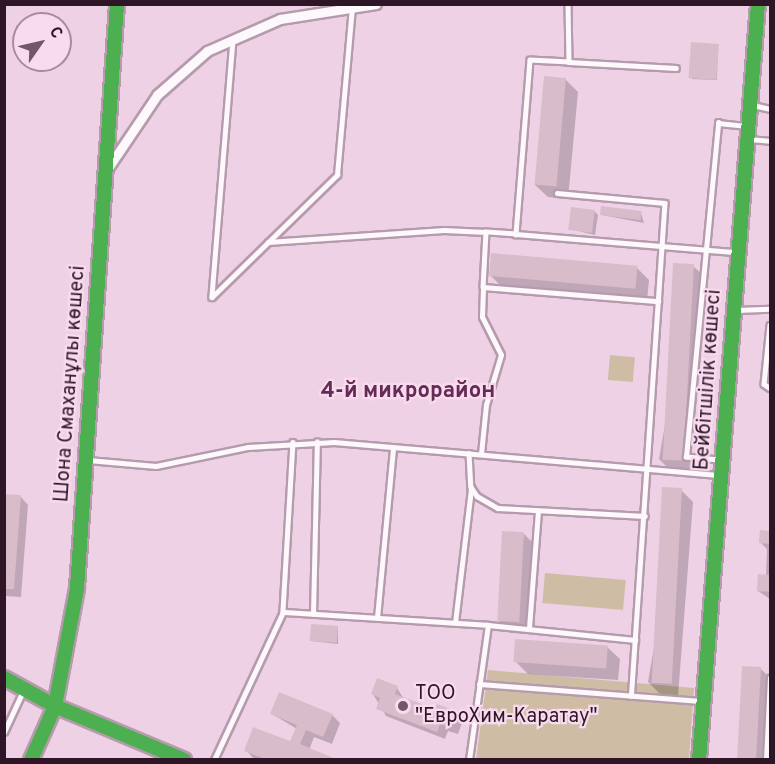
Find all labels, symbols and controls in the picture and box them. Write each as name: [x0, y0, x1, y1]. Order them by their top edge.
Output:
north arrow: [12, 12, 72, 72]
text: С: [44, 23, 66, 43]
street label: Шона Смаханұлы көшесі: [51, 265, 91, 503]
street label: Бейбітшілік көшесі: [691, 289, 727, 471]
district label: 4-й микрорайон: [321, 379, 495, 405]
place label: ТОО "ЕвроХим-Каратау": [415, 682, 598, 729]
marker: ТОО "ЕвроХим-Каратау": [396, 699, 410, 713]

